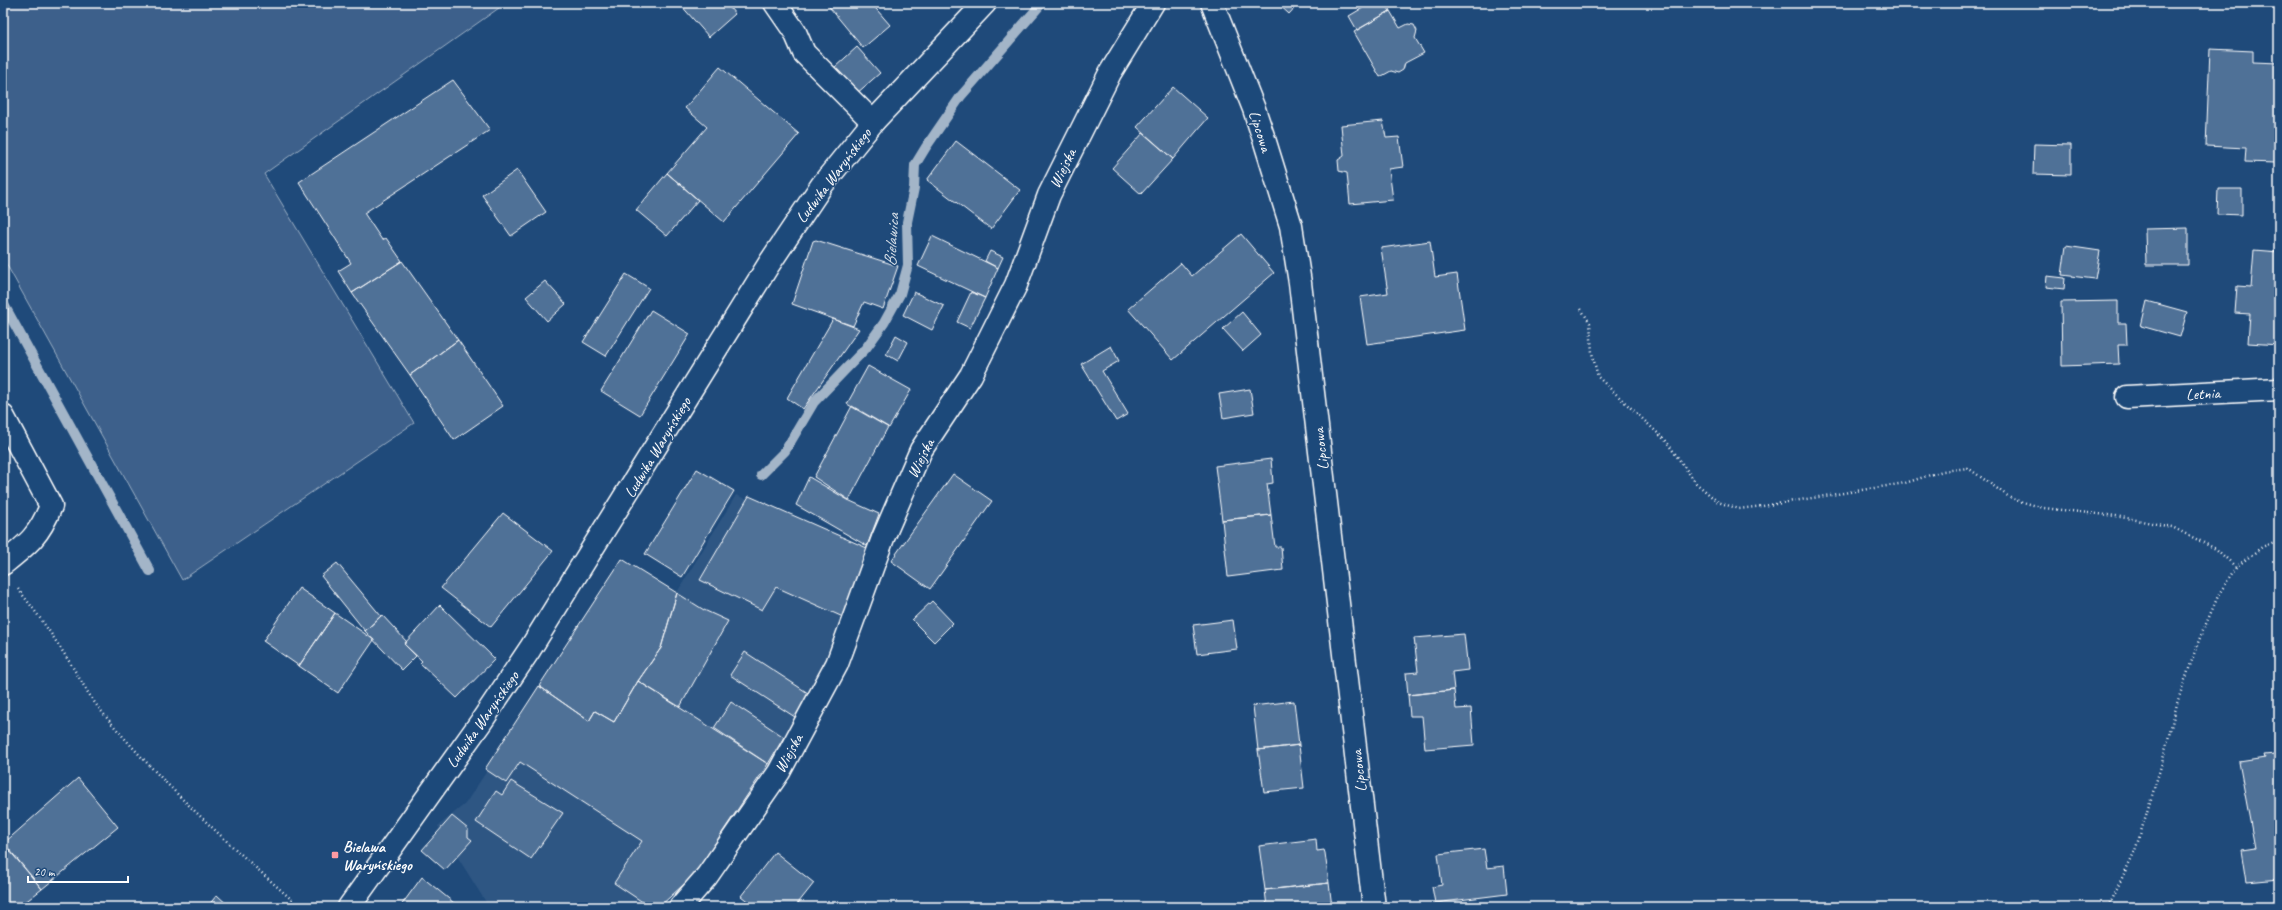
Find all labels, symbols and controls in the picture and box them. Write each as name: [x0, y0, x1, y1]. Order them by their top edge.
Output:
street label: Lipcowa: [1244, 108, 1277, 156]
street label: Ludwika Waryńskiego: [792, 123, 877, 227]
street label: Wiejska: [1045, 144, 1082, 191]
water label: Bielawica: [879, 211, 904, 267]
street label: Letnia: [2186, 383, 2222, 405]
street label: Ludwika Waryńskiego: [620, 392, 696, 501]
street label: Lipcowa: [1308, 425, 1333, 471]
street label: Wiejska: [903, 434, 940, 481]
street label: Ludwika Waryńskiego: [442, 666, 524, 772]
street label: Wiejska: [770, 729, 808, 776]
street label: Lipcowa: [1346, 747, 1371, 793]
place label: Bielawa Waryńskiego: [343, 837, 413, 875]
marker: Bielawa Waryńskiego: [330, 850, 340, 860]
scale bar: [28, 858, 128, 884]
text: 20 m: [34, 864, 56, 880]

